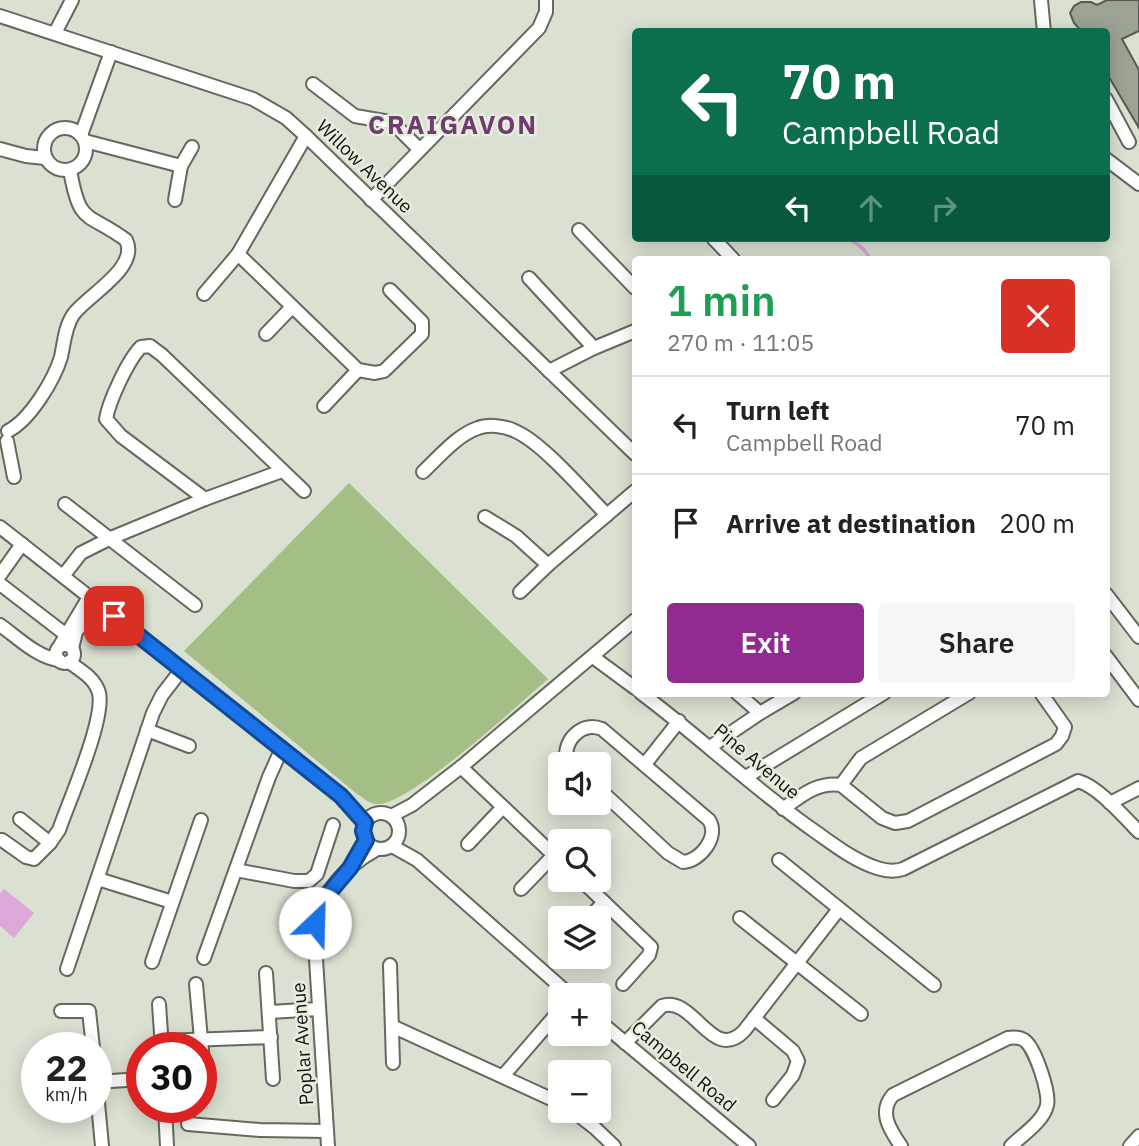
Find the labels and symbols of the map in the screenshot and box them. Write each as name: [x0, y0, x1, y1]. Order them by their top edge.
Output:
district label: CRAIGAVON: [368, 107, 538, 141]
street label: Willow Avenue: [312, 114, 418, 218]
pin: [84, 586, 144, 646]
street label: Pine Avenue: [709, 718, 805, 804]
position arrow: [278, 886, 352, 960]
street label: Poplar Avenue: [286, 982, 318, 1106]
street label: Campbell Road: [627, 1015, 741, 1117]
speed limit sign: 30: [126, 1032, 217, 1123]

